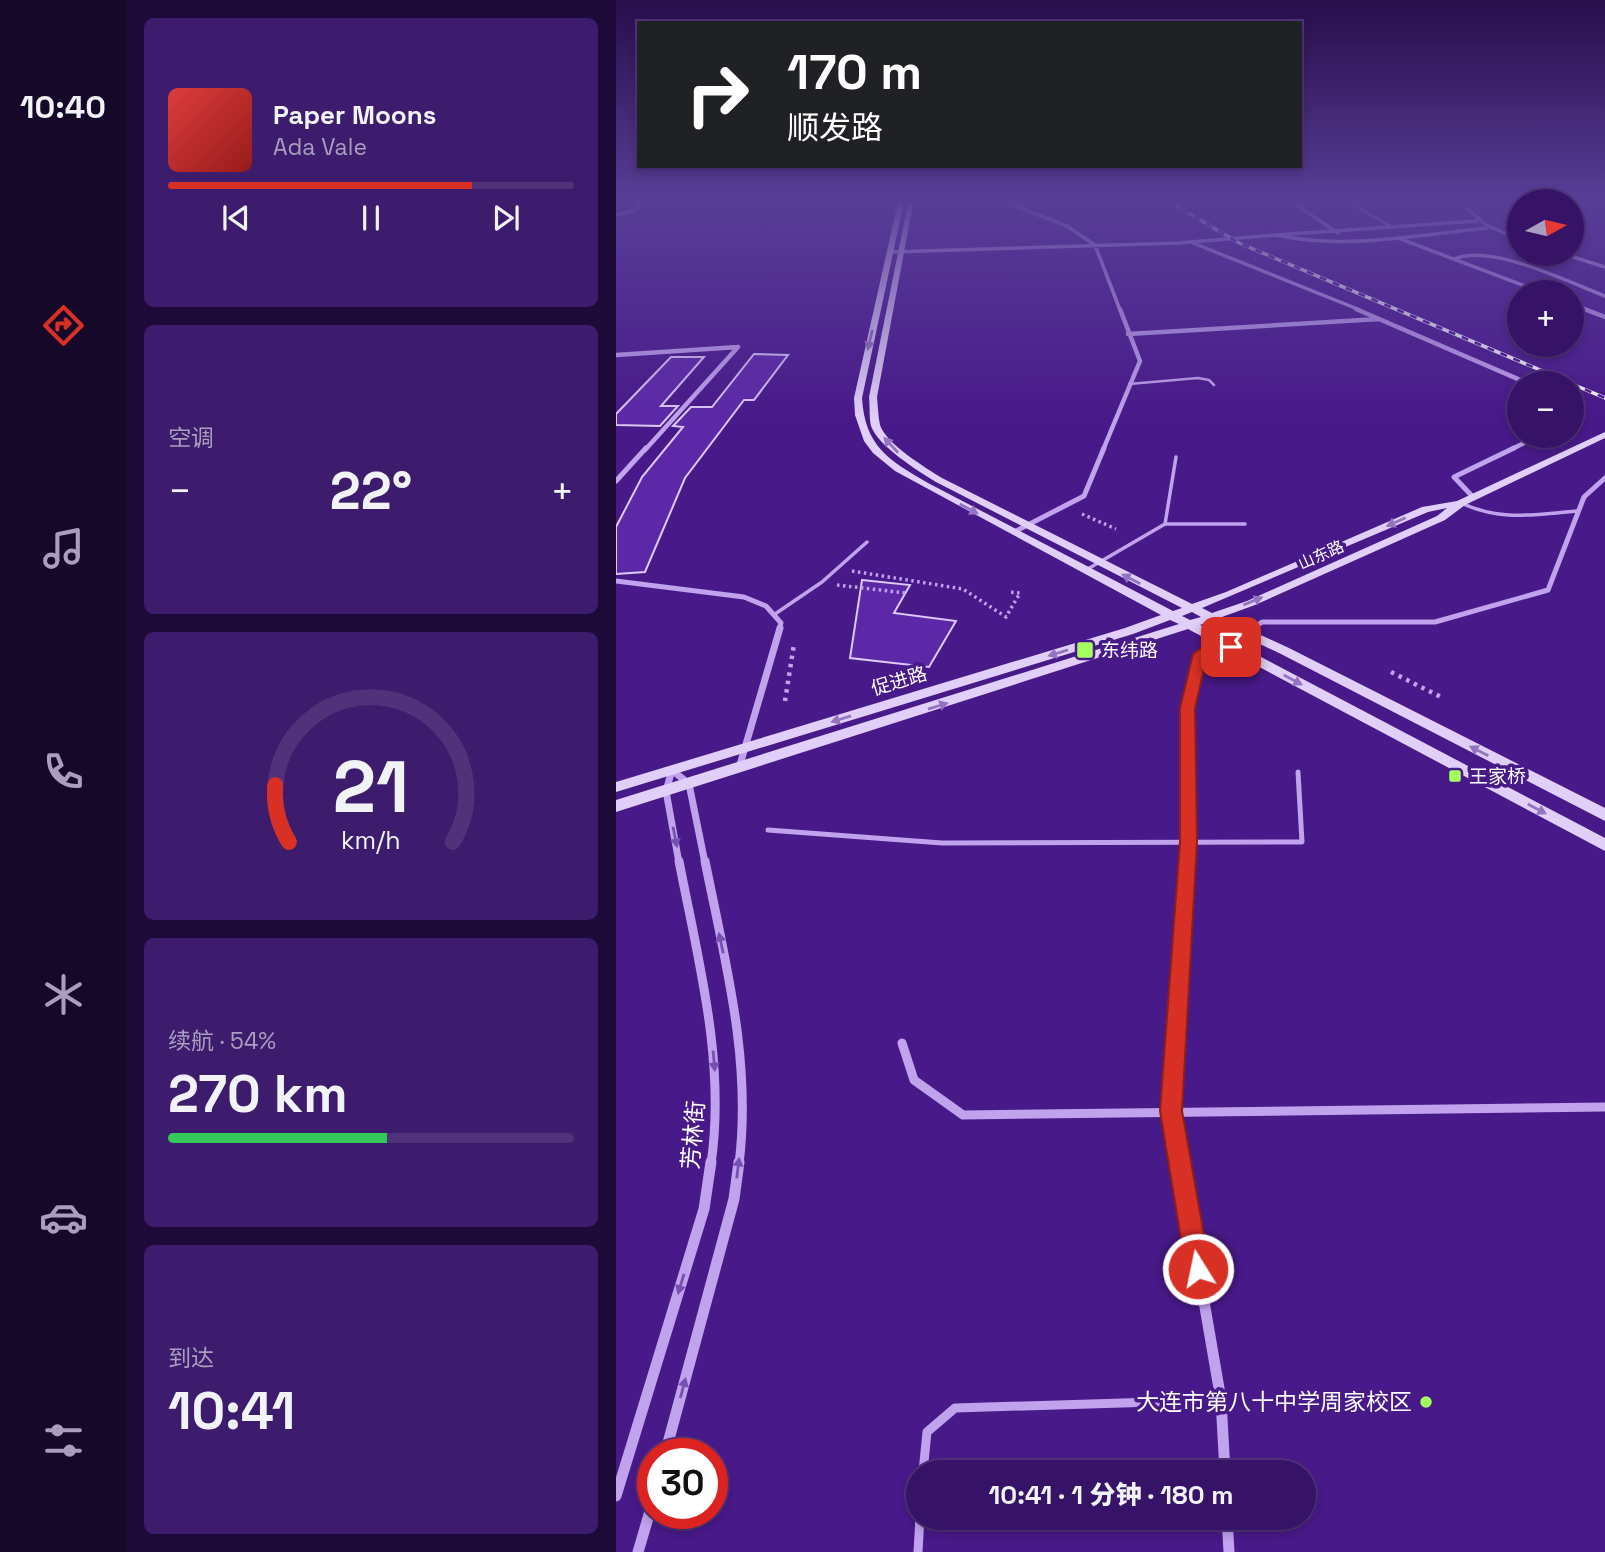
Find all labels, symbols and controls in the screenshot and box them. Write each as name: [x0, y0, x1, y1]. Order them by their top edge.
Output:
text: 170 m: [787, 41, 922, 103]
icon: right: [672, 49, 763, 140]
text: 10:40: [20, 87, 106, 127]
text: Paper Moons: [273, 98, 436, 132]
text: 顺发路: [787, 108, 883, 148]
text: Ada Vale: [273, 132, 367, 162]
north arrow: [1507, 189, 1584, 266]
map controls: [1507, 189, 1584, 448]
icon: previous: [217, 199, 255, 237]
icon: pause: [352, 199, 390, 237]
icon: next: [487, 199, 525, 237]
button: +: [1507, 280, 1584, 357]
icon: directions: [39, 301, 88, 350]
one-way arrow: [864, 329, 875, 351]
button: −: [1507, 371, 1584, 448]
text: 空调: [168, 423, 214, 453]
one-way arrow: [882, 436, 899, 453]
text: 22°: [330, 458, 412, 524]
text: −: [168, 467, 192, 515]
text: +: [550, 467, 574, 515]
one-way arrow: [959, 503, 979, 514]
one-way arrow: [1386, 516, 1406, 528]
icon: music: [39, 524, 88, 573]
street label: 山东路: [1295, 536, 1347, 574]
one-way arrow: [1121, 573, 1141, 584]
one-way arrow: [1243, 596, 1264, 607]
pin: [1201, 617, 1261, 677]
icon: arrive: [1212, 628, 1250, 666]
place label: 东纬路: [1101, 638, 1158, 663]
marker: 东纬路: [1075, 640, 1095, 660]
one-way arrow: [1048, 648, 1069, 658]
street label: 促进路: [868, 661, 930, 701]
one-way arrow: [1283, 674, 1303, 685]
one-way arrow: [928, 700, 949, 710]
one-way arrow: [830, 714, 851, 725]
text: 21: [333, 740, 409, 833]
one-way arrow: [1469, 745, 1489, 756]
icon: phone: [39, 747, 88, 796]
place label: 王家桥: [1469, 764, 1526, 789]
marker: 王家桥: [1447, 768, 1463, 784]
one-way arrow: [1527, 803, 1547, 815]
text: km/h: [341, 824, 401, 856]
one-way arrow: [670, 826, 681, 848]
one-way arrow: [716, 932, 727, 954]
icon: climate: [39, 970, 88, 1019]
text: 续航 · 54%: [168, 1026, 276, 1056]
one-way arrow: [709, 1050, 720, 1072]
text: 270 km: [168, 1061, 348, 1127]
street label: 芳林街: [675, 1099, 711, 1171]
one-way arrow: [733, 1157, 744, 1179]
icon: car: [39, 1193, 88, 1242]
position arrow: [1161, 1232, 1235, 1306]
one-way arrow: [675, 1274, 685, 1295]
text: 到达: [168, 1343, 214, 1373]
one-way arrow: [678, 1377, 689, 1399]
text: 10:41: [168, 1378, 295, 1444]
place label: 大连市第八十中学周家校区: [1136, 1387, 1412, 1417]
marker: 大连市第八十中学周家校区: [1418, 1394, 1434, 1410]
icon: filters: [39, 1416, 88, 1465]
speed limit sign: 30: [637, 1438, 728, 1529]
text: 10:41 · 1 分钟 · 180 m: [989, 1478, 1233, 1512]

